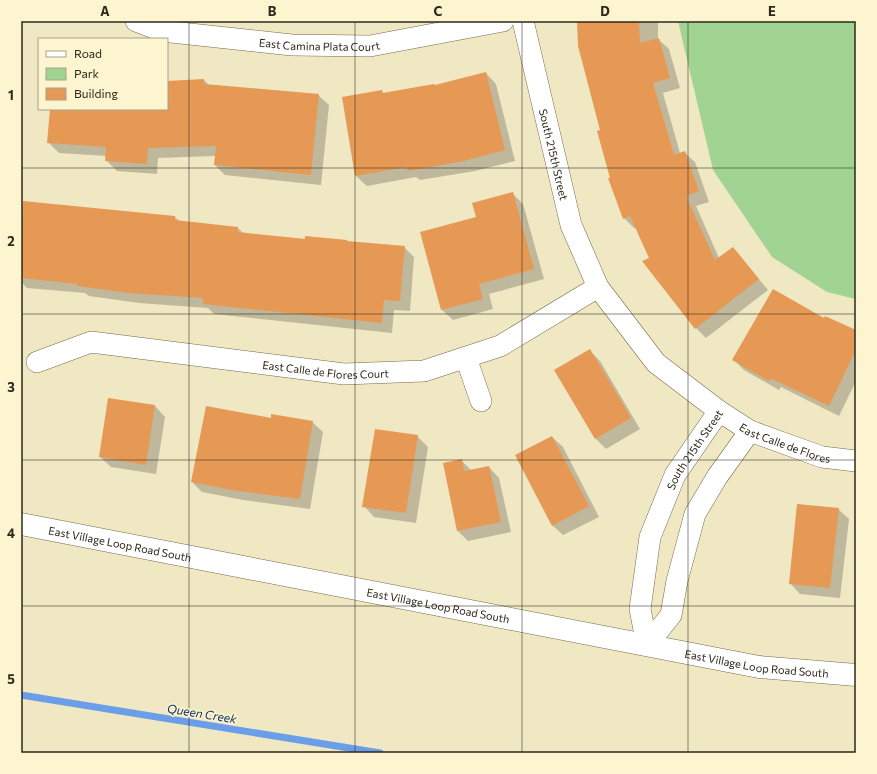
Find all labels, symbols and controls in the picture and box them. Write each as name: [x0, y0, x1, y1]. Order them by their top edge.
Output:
text: A: [100, 3, 110, 19]
text: B: [268, 3, 277, 19]
text: C: [434, 3, 443, 19]
text: D: [600, 3, 610, 19]
text: E: [768, 3, 776, 19]
street label: East Camina Plata Court: [258, 35, 381, 53]
legend: [38, 38, 168, 110]
text: Road: [74, 46, 102, 60]
text: Park: [74, 66, 100, 80]
text: Building: [74, 86, 118, 100]
text: 1: [8, 87, 14, 103]
street label: South 215th Street: [537, 107, 572, 202]
text: 2: [7, 233, 15, 249]
street label: East Calle de Flores Court: [262, 357, 390, 381]
text: 3: [7, 379, 15, 395]
street label: South 215th Street: [663, 406, 725, 491]
street label: East Calle de Flores: [737, 420, 831, 464]
street label: East Village Loop Road South: [48, 523, 193, 563]
text: 4: [7, 525, 15, 541]
street label: East Village Loop Road South: [366, 585, 511, 625]
street label: East Village Loop Road South: [684, 646, 829, 679]
text: 5: [7, 671, 15, 687]
water label: Queen Creek: [166, 701, 238, 725]

